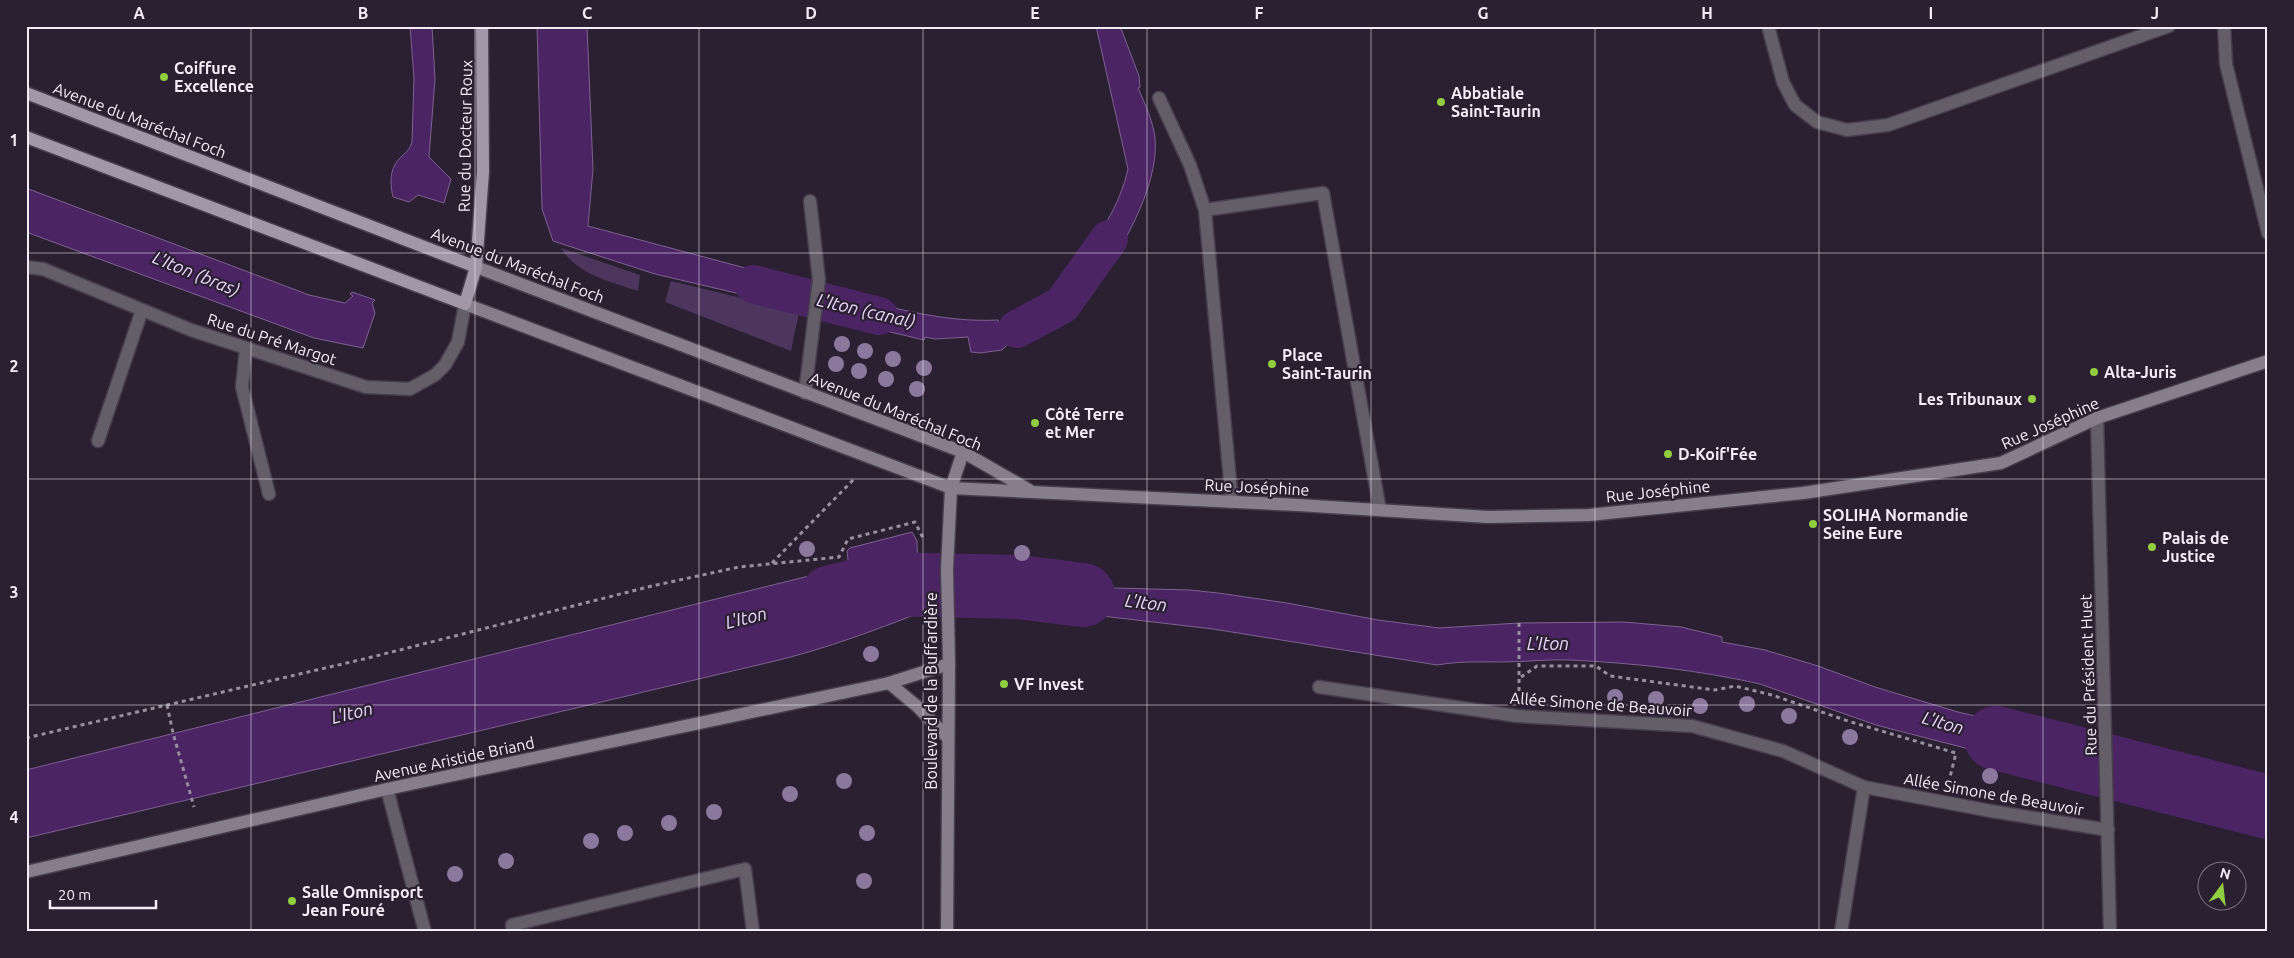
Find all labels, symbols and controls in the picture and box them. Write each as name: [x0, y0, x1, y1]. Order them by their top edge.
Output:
text: A: [133, 4, 145, 22]
text: B: [358, 4, 368, 22]
text: C: [582, 4, 592, 22]
text: D: [805, 4, 817, 22]
text: E: [1030, 4, 1040, 22]
text: F: [1255, 4, 1264, 22]
text: G: [1477, 4, 1489, 22]
text: H: [1701, 4, 1713, 22]
text: I: [1929, 4, 1933, 22]
text: J: [2151, 4, 2159, 22]
place label: Coiffure Excellence: [174, 59, 254, 95]
street label: Rue du Docteur Roux: [455, 60, 475, 212]
marker: Coiffure Excellence: [158, 71, 170, 83]
street label: Avenue du Maréchal Foch: [51, 79, 229, 161]
place label: Abbatiale Saint-Taurin: [1451, 84, 1541, 120]
marker: Abbatiale Saint-Taurin: [1435, 96, 1447, 108]
text: 1: [9, 131, 19, 149]
street label: Avenue du Maréchal Foch: [429, 224, 607, 306]
water label: L'Iton (bras): [150, 247, 243, 300]
water label: L'Iton (canal): [815, 289, 917, 332]
street label: Rue du Pré Margot: [205, 310, 340, 369]
place label: Place Saint-Taurin: [1282, 346, 1372, 382]
text: 2: [9, 357, 19, 375]
marker: Place Saint-Taurin: [1266, 358, 1278, 370]
place label: Alta-Juris: [2104, 363, 2177, 381]
marker: Alta-Juris: [2088, 366, 2100, 378]
street label: Avenue du Maréchal Foch: [807, 368, 985, 454]
place label: Les Tribunaux: [1918, 390, 2022, 408]
street label: Rue Joséphine: [1998, 393, 2102, 453]
marker: Les Tribunaux: [2026, 393, 2038, 405]
place label: Côté Terre et Mer: [1045, 405, 1124, 441]
marker: Côté Terre et Mer: [1029, 417, 1041, 429]
place label: D-Koif'Fée: [1678, 445, 1757, 463]
marker: D-Koif'Fée: [1662, 448, 1674, 460]
street label: Rue Joséphine: [1204, 475, 1310, 499]
street label: Rue Joséphine: [1605, 477, 1711, 505]
place label: SOLIHA Normandie Seine Eure: [1823, 506, 1968, 542]
marker: SOLIHA Normandie Seine Eure: [1807, 518, 1819, 530]
place label: Palais de Justice: [2162, 529, 2229, 565]
marker: Palais de Justice: [2146, 541, 2158, 553]
text: 3: [9, 583, 19, 601]
water label: L'Iton: [1124, 590, 1168, 615]
street label: Boulevard de la Buffardière: [922, 592, 940, 790]
street label: Rue du Président Huet: [2076, 593, 2100, 756]
water label: L'Iton: [723, 602, 769, 632]
water label: L'Iton: [1527, 633, 1569, 653]
place label: VF Invest: [1014, 675, 1084, 693]
marker: VF Invest: [998, 678, 1010, 690]
street label: Allée Simone de Beauvoir: [1509, 689, 1693, 719]
water label: L'Iton: [329, 697, 375, 727]
water label: L'Iton: [1920, 707, 1966, 737]
street label: Avenue Aristide Briand: [372, 733, 536, 785]
street label: Allée Simone de Beauvoir: [1903, 769, 2085, 819]
text: 4: [9, 808, 19, 826]
north arrow: [2196, 860, 2246, 910]
text: N: [2218, 864, 2232, 883]
scale bar: [50, 878, 156, 910]
place label: Salle Omnisport Jean Fouré: [302, 883, 423, 919]
text: 20 m: [58, 886, 91, 903]
marker: Salle Omnisport Jean Fouré: [286, 895, 298, 907]

